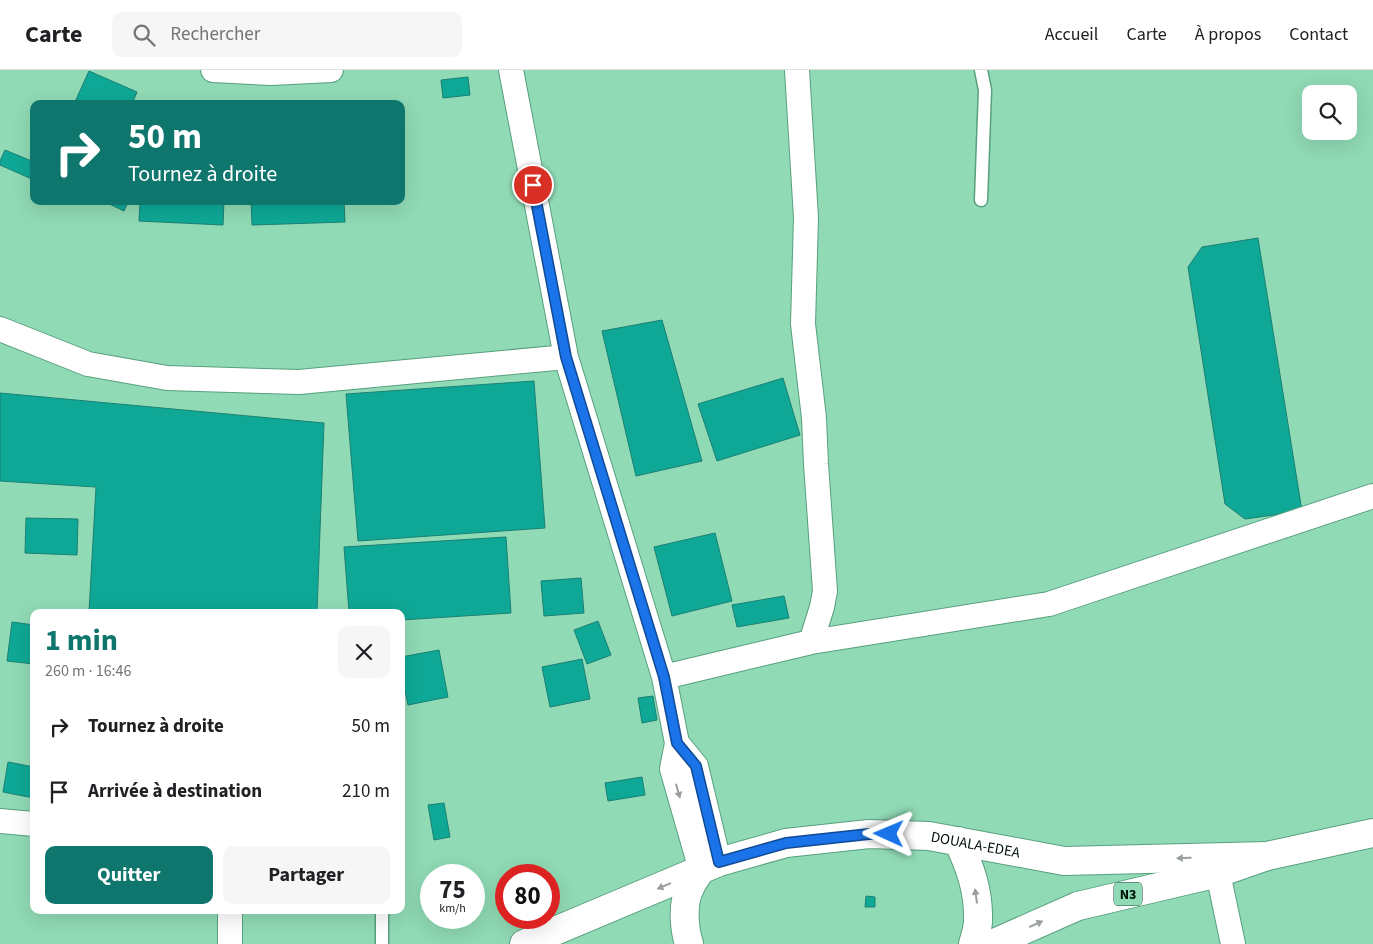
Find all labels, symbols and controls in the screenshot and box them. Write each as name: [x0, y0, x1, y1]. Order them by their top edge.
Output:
search box: [112, 12, 462, 57]
text: Carte: [25, 17, 82, 52]
icon: search: [130, 21, 158, 49]
text: Rechercher: [170, 21, 260, 48]
text: Accueil: [1045, 22, 1098, 47]
text: Carte: [1126, 22, 1167, 47]
text: À propos: [1195, 22, 1261, 47]
text: Contact: [1289, 22, 1348, 47]
map controls: [1302, 85, 1357, 140]
button: search: [1302, 85, 1357, 140]
text: 50 m: [128, 112, 202, 162]
icon: right: [45, 120, 110, 185]
text: Tournez à droite: [128, 158, 277, 190]
pin: [512, 164, 554, 206]
icon: arrive: [519, 171, 547, 199]
text: 1 min: [45, 619, 118, 662]
button: close: [338, 626, 390, 678]
text: 260 m · 16:46: [45, 660, 132, 682]
icon: right: [45, 713, 73, 741]
text: Tournez à droite: [88, 713, 224, 740]
text: 50 m: [352, 713, 390, 740]
icon: arrive: [45, 778, 73, 806]
text: Arrivée à destination: [88, 778, 262, 805]
text: 210 m: [342, 778, 390, 805]
one-way arrow: [675, 783, 683, 798]
position arrow: [862, 807, 914, 859]
street label: DOUALA-EDEA: [929, 827, 1022, 864]
button: Quitter: [45, 846, 213, 904]
button: Partager: [223, 846, 390, 904]
one-way arrow: [1176, 854, 1192, 862]
speed limit sign: 80: [495, 864, 560, 929]
text: 75: [439, 872, 466, 908]
one-way arrow: [657, 882, 671, 890]
road number: N3: [1114, 882, 1142, 906]
one-way arrow: [972, 888, 980, 904]
text: km/h: [439, 900, 466, 917]
one-way arrow: [1029, 920, 1043, 928]

